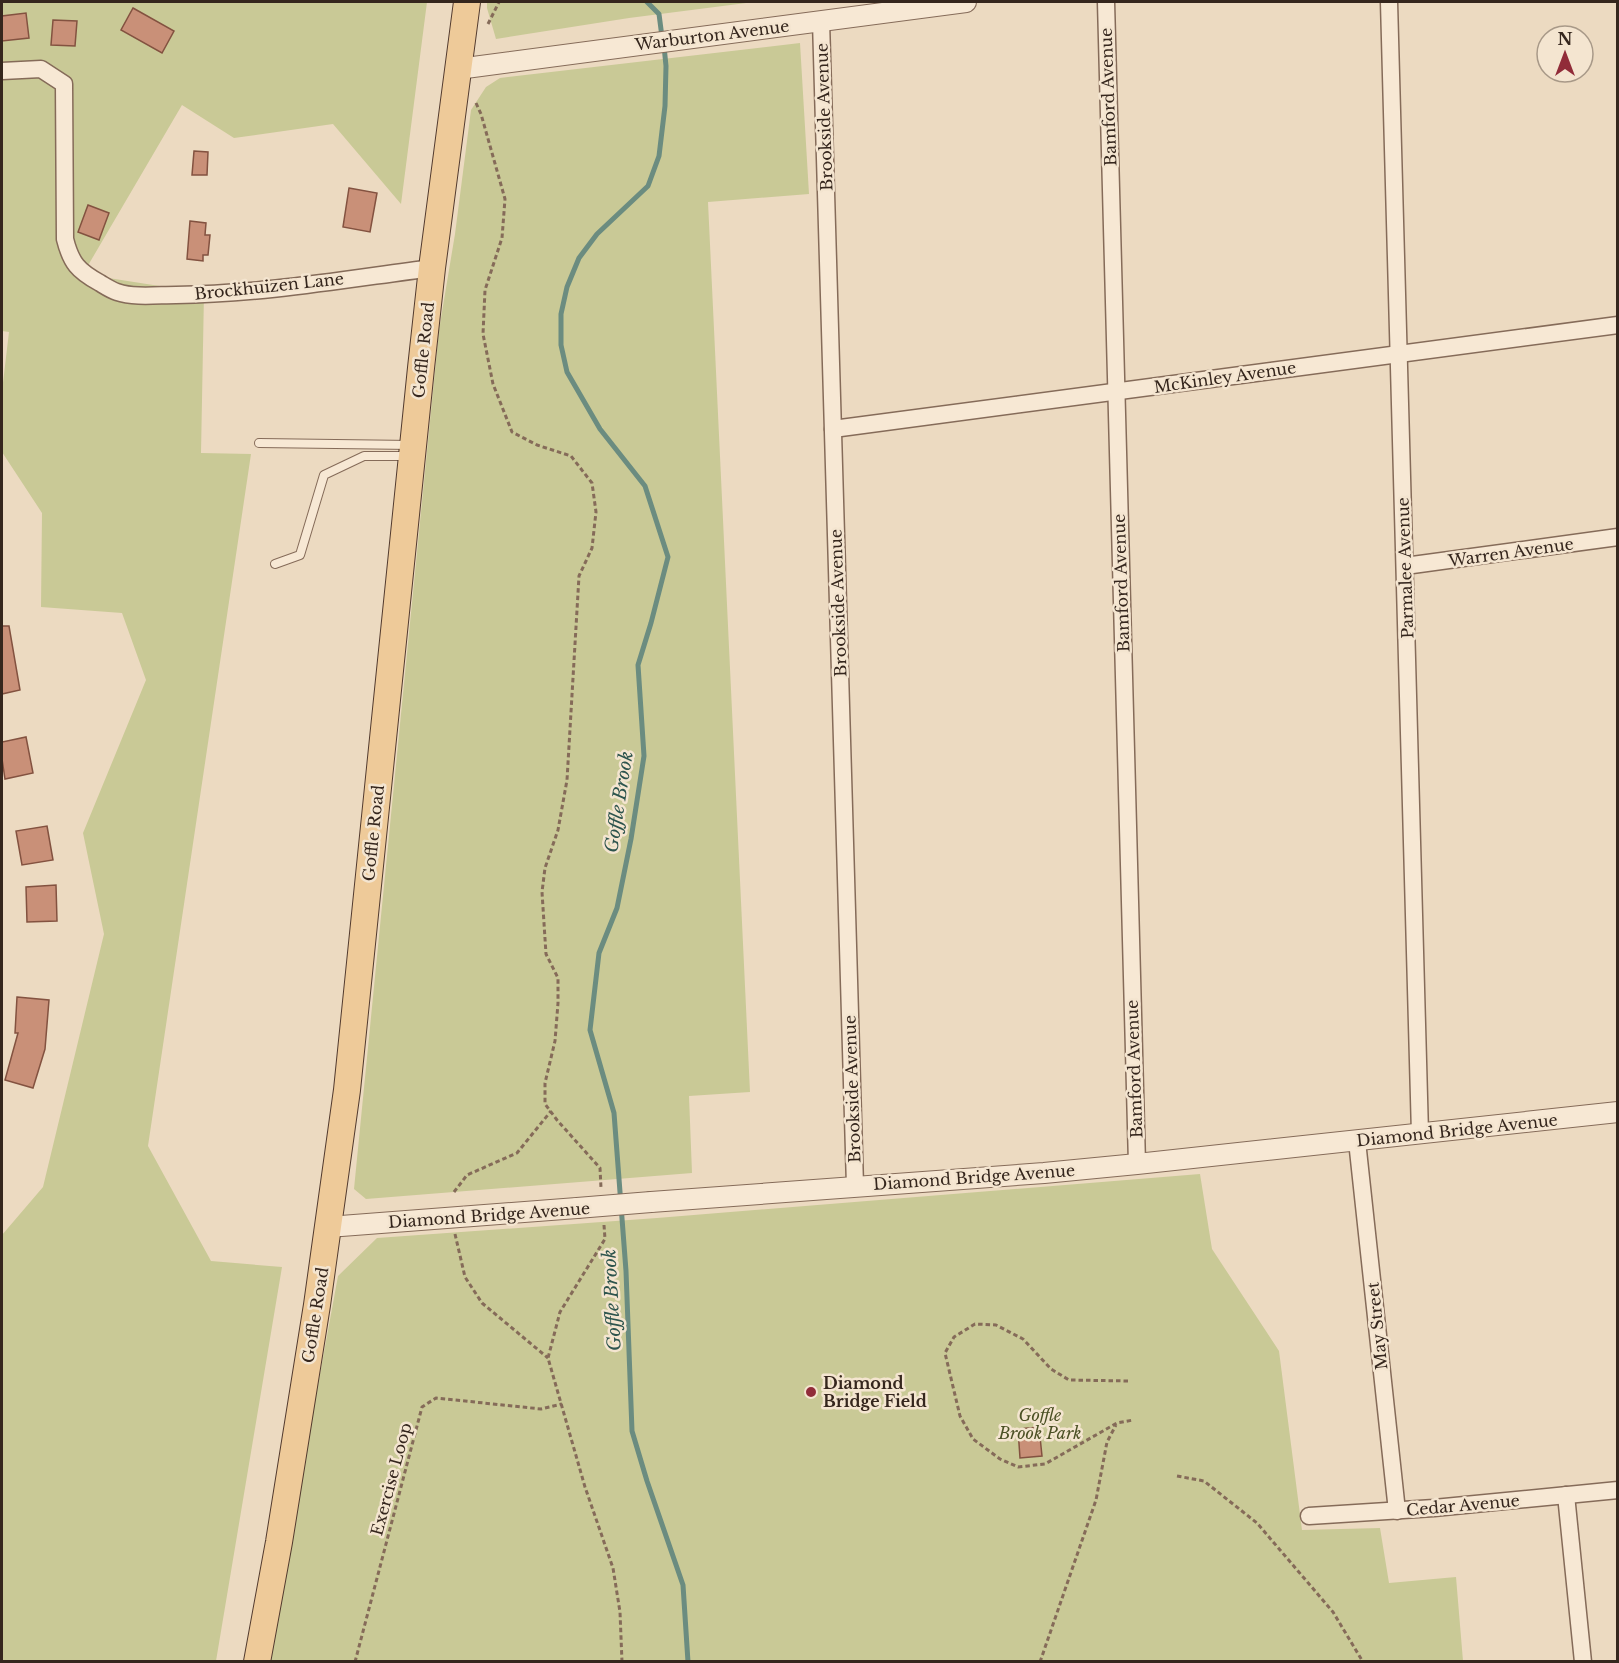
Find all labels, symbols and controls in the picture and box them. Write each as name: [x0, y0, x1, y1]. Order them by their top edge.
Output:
street label: Warburton Avenue: [633, 16, 790, 55]
north arrow: [1535, 24, 1595, 84]
street label: Bamford Avenue: [1096, 28, 1120, 166]
text: N: [1557, 29, 1573, 49]
street label: Brookside Avenue: [811, 43, 837, 191]
street label: Brockhuizen Lane: [193, 268, 345, 304]
street label: Goffle Road: [408, 301, 438, 399]
street label: McKinley Avenue: [1153, 357, 1297, 397]
street label: Parmalee Avenue: [1393, 497, 1417, 639]
street label: Bamford Avenue: [1109, 514, 1133, 652]
street label: Brookside Avenue: [825, 529, 851, 677]
street label: Warren Avenue: [1446, 533, 1575, 571]
water label: Goffle Brook: [600, 750, 638, 854]
street label: Goffle Road: [358, 784, 388, 882]
street label: Bamford Avenue: [1122, 1000, 1146, 1138]
street label: Brookside Avenue: [839, 1015, 865, 1163]
street label: Diamond Bridge Avenue: [1355, 1109, 1559, 1151]
street label: Diamond Bridge Avenue: [872, 1160, 1076, 1194]
street label: Diamond Bridge Avenue: [387, 1198, 591, 1232]
water label: Goffle Brook: [598, 1248, 626, 1352]
street label: Goffle Road: [298, 1266, 332, 1364]
street label: May Street: [1362, 1281, 1392, 1371]
place label: Diamond Bridge Field: [823, 1373, 927, 1411]
marker: Diamond Bridge Field: [804, 1385, 818, 1399]
park label: Goffle Brook Park: [998, 1405, 1081, 1443]
street label: Exercise Loop: [366, 1420, 416, 1538]
street label: Cedar Avenue: [1405, 1490, 1521, 1520]

